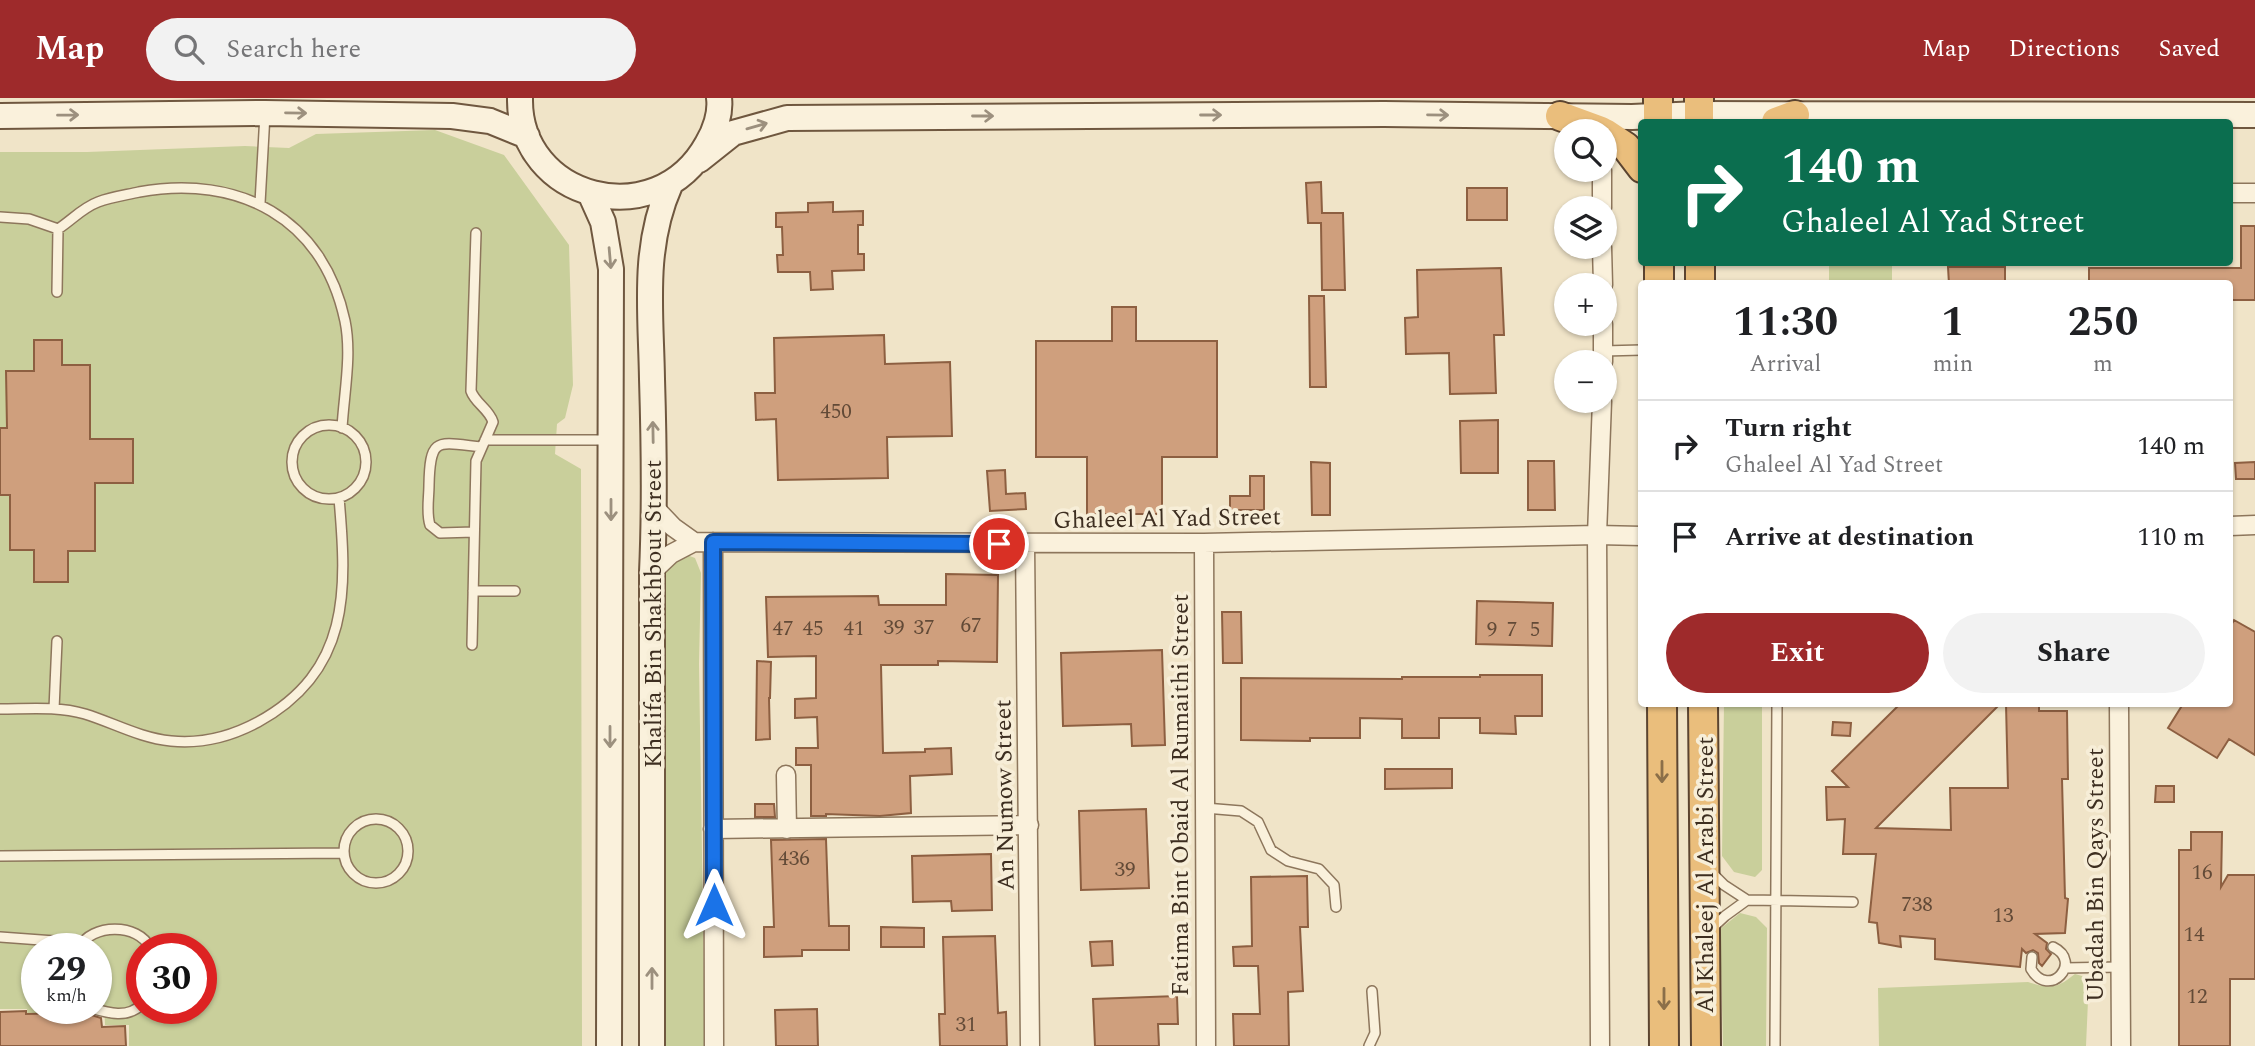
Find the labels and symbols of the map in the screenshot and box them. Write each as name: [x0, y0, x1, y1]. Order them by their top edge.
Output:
one-way arrow: [284, 106, 307, 120]
one-way arrow: [1199, 108, 1222, 122]
one-way arrow: [1426, 108, 1449, 122]
one-way arrow: [56, 109, 79, 122]
one-way arrow: [972, 109, 995, 123]
one-way arrow: [745, 119, 768, 132]
one-way arrow: [604, 246, 617, 269]
house number: 450: [820, 396, 852, 428]
one-way arrow: [647, 421, 660, 444]
street label: Khalifa Bin Shakhbout Street: [636, 460, 672, 768]
one-way arrow: [604, 498, 618, 521]
street label: Ghaleel Al Yad Street: [1053, 499, 1281, 539]
pin: [969, 514, 1029, 574]
street label: Fatima Bint Obaid Al Rumaithi Street: [1163, 594, 1199, 996]
house number: 67: [961, 610, 982, 642]
house number: 39: [884, 612, 905, 644]
house number: 37: [914, 612, 935, 644]
house number: 47: [773, 613, 794, 645]
house number: 45: [803, 613, 824, 645]
house number: 41: [844, 613, 865, 645]
house number: 9: [1487, 614, 1497, 646]
house number: 7: [1507, 614, 1517, 646]
house number: 5: [1530, 614, 1540, 646]
street label: An Numow Street: [985, 699, 1025, 891]
one-way arrow: [603, 725, 617, 748]
street label: Al Khaleej Al Arabi Street: [1688, 736, 1724, 1014]
street label: Ubadah Bin Qays Street: [2078, 748, 2114, 1002]
one-way arrow: [1655, 760, 1669, 783]
house number: 436: [778, 843, 810, 875]
house number: 39: [1115, 854, 1136, 886]
house number: 16: [2192, 857, 2213, 889]
position arrow: [677, 868, 751, 942]
house number: 738: [1901, 889, 1933, 921]
house number: 13: [1993, 900, 2014, 932]
house number: 14: [2184, 919, 2205, 951]
speed limit sign: 30: [126, 933, 217, 1024]
one-way arrow: [645, 967, 659, 990]
house number: 12: [2187, 981, 2208, 1013]
one-way arrow: [1657, 987, 1671, 1010]
house number: 31: [956, 1009, 977, 1041]

